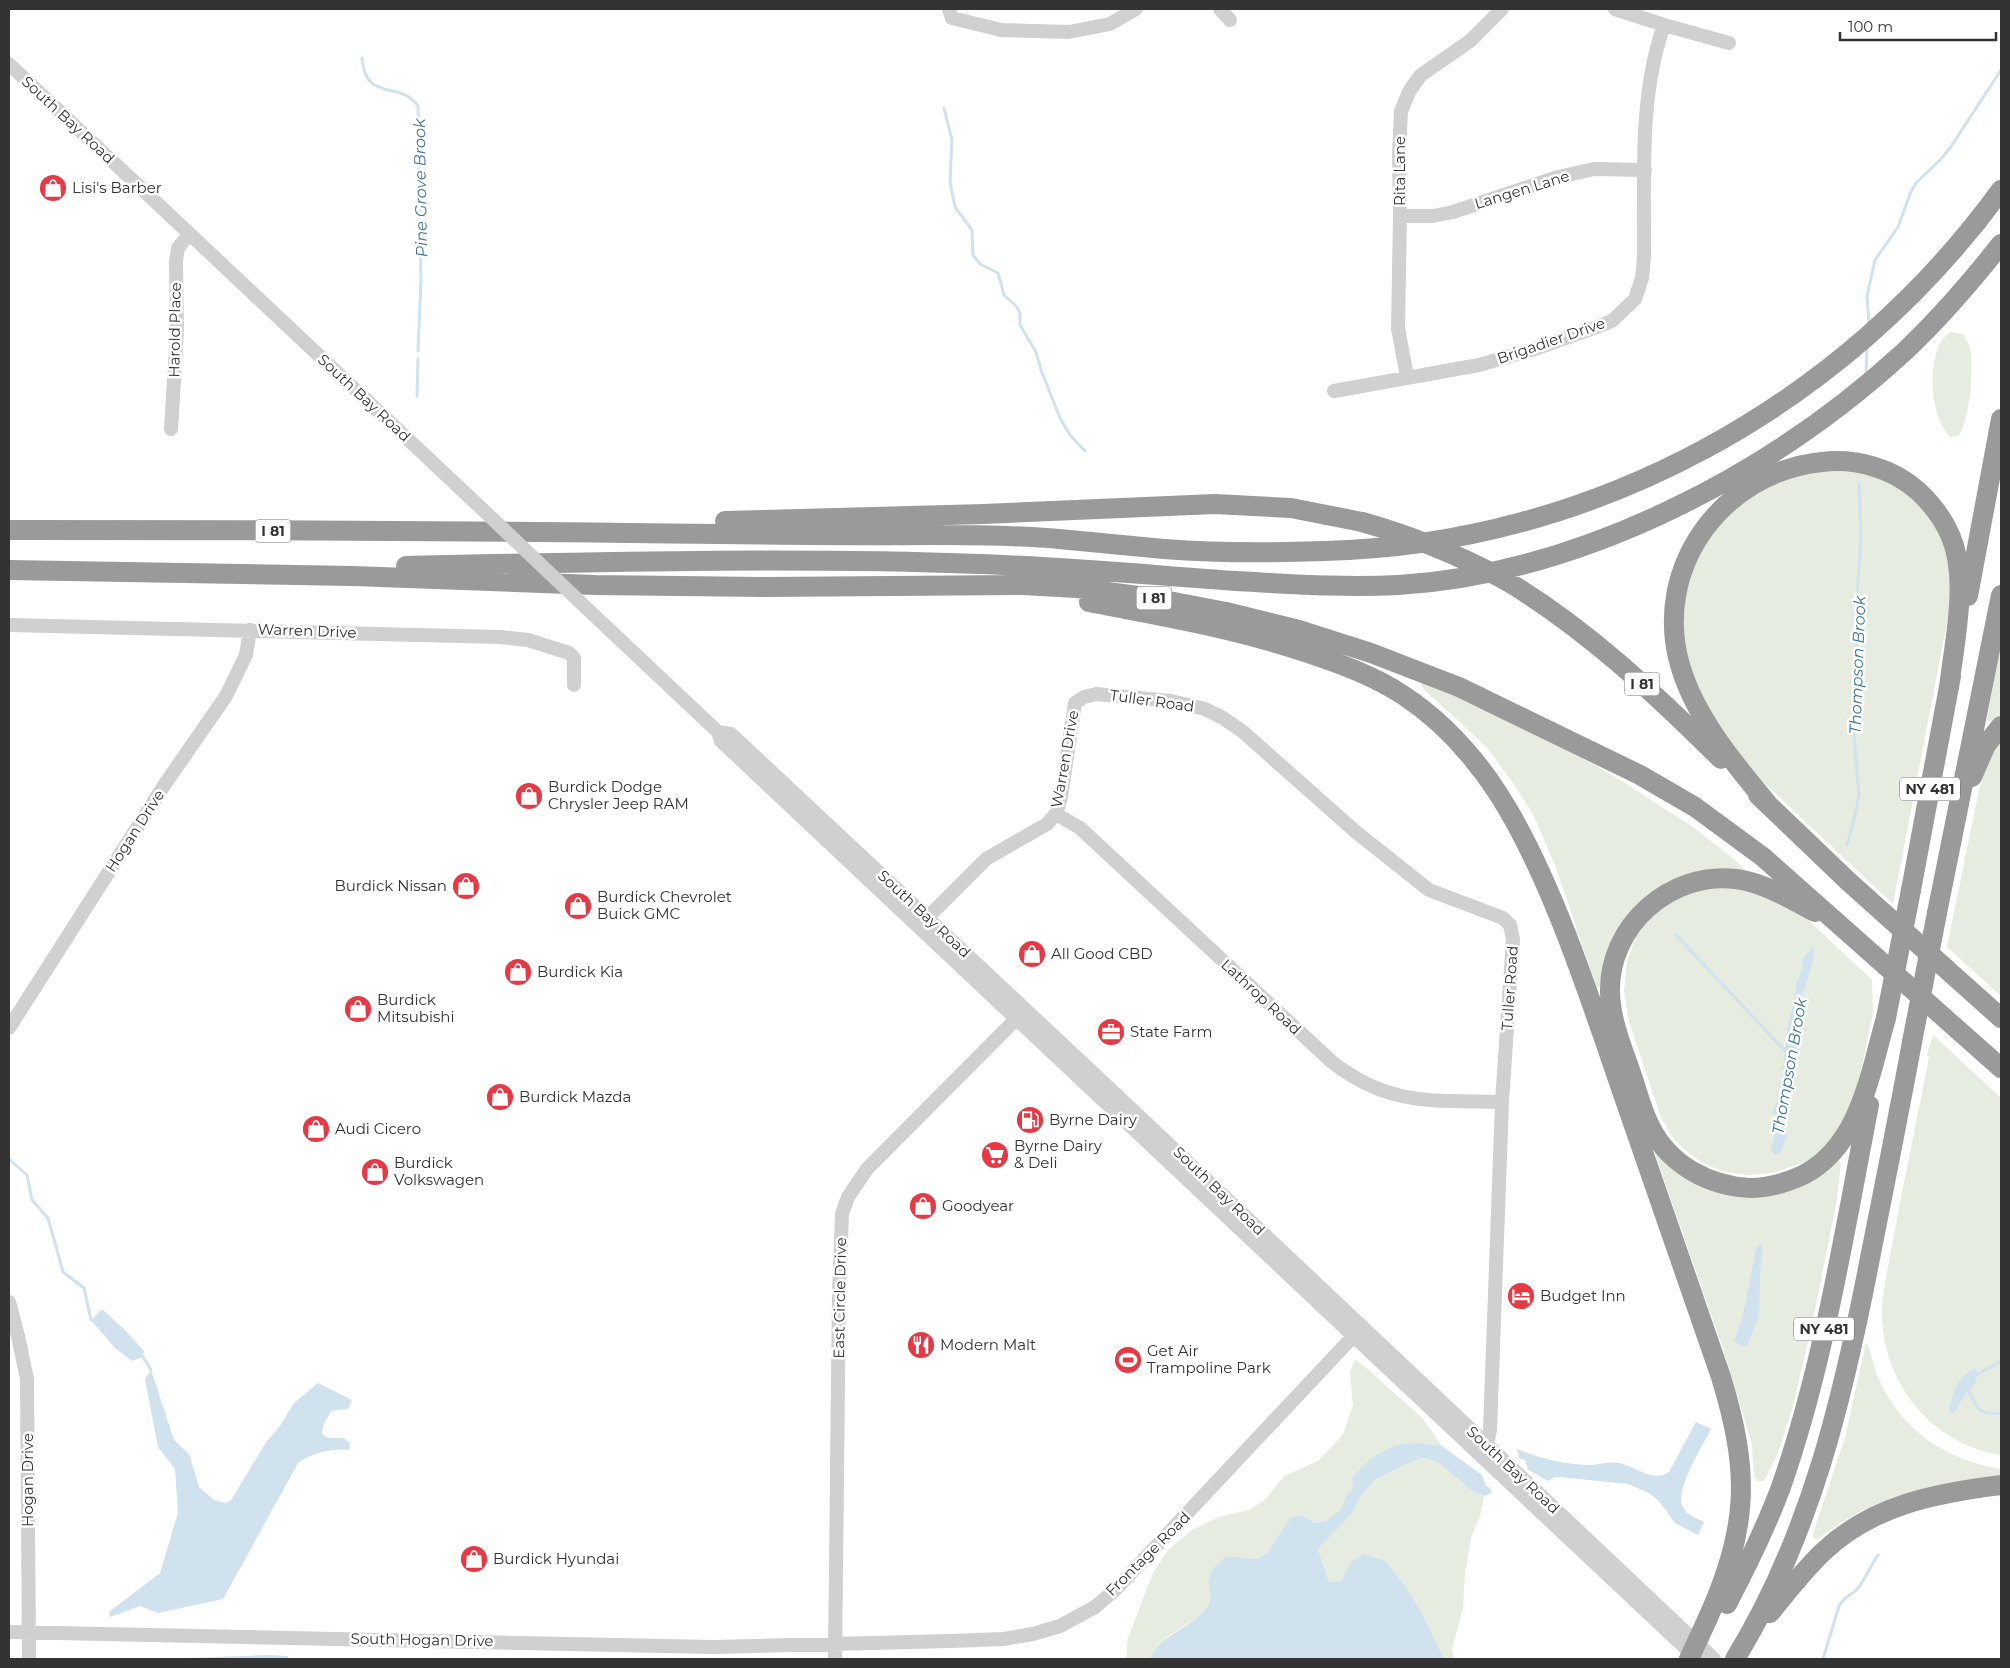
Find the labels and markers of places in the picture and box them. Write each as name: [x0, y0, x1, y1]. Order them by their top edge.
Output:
shop icon: Lisi's Barber: [38, 173, 68, 203]
place label: Lisi's Barber: [72, 178, 162, 197]
place label: Burdick Dodge Chrysler Jeep RAM: [548, 777, 689, 813]
shop icon: Burdick Dodge Chrysler Jeep RAM: [514, 781, 544, 811]
shop icon: Burdick Nissan: [451, 871, 481, 901]
place label: Burdick Nissan: [334, 876, 447, 895]
place label: Burdick Chevrolet Buick GMC: [597, 887, 732, 923]
shop icon: Burdick Chevrolet Buick GMC: [563, 891, 593, 921]
shop icon: All Good CBD: [1017, 939, 1047, 969]
place label: All Good CBD: [1051, 944, 1153, 963]
shop icon: Burdick Kia: [503, 957, 533, 987]
place label: Burdick Kia: [537, 962, 623, 981]
place label: Burdick Mitsubishi: [377, 990, 454, 1026]
shop icon: Burdick Mitsubishi: [343, 994, 373, 1024]
office icon: State Farm: [1096, 1017, 1126, 1047]
place label: State Farm: [1130, 1022, 1213, 1041]
shop icon: Burdick Mazda: [485, 1082, 515, 1112]
place label: Burdick Mazda: [519, 1087, 631, 1106]
fuel station icon: Byrne Dairy: [1015, 1105, 1045, 1135]
place label: Byrne Dairy: [1049, 1110, 1138, 1129]
shop icon: Audi Cicero: [301, 1114, 331, 1144]
place label: Audi Cicero: [335, 1119, 421, 1138]
place label: Byrne Dairy & Deli: [1014, 1136, 1103, 1172]
supermarket icon: Byrne Dairy & Deli: [980, 1140, 1010, 1170]
place label: Burdick Volkswagen: [394, 1153, 484, 1189]
shop icon: Burdick Volkswagen: [360, 1157, 390, 1187]
shop icon: Goodyear: [908, 1191, 938, 1221]
place label: Goodyear: [942, 1196, 1014, 1215]
hotel icon: Budget Inn: [1506, 1281, 1536, 1311]
place label: Budget Inn: [1540, 1286, 1626, 1305]
restaurant icon: Modern Malt: [906, 1330, 936, 1360]
place label: Modern Malt: [940, 1335, 1036, 1354]
place label: Get Air Trampoline Park: [1147, 1341, 1271, 1377]
sports icon: Get Air Trampoline Park: [1113, 1345, 1143, 1375]
shop icon: Burdick Hyundai: [459, 1544, 489, 1574]
place label: Burdick Hyundai: [493, 1549, 619, 1568]

